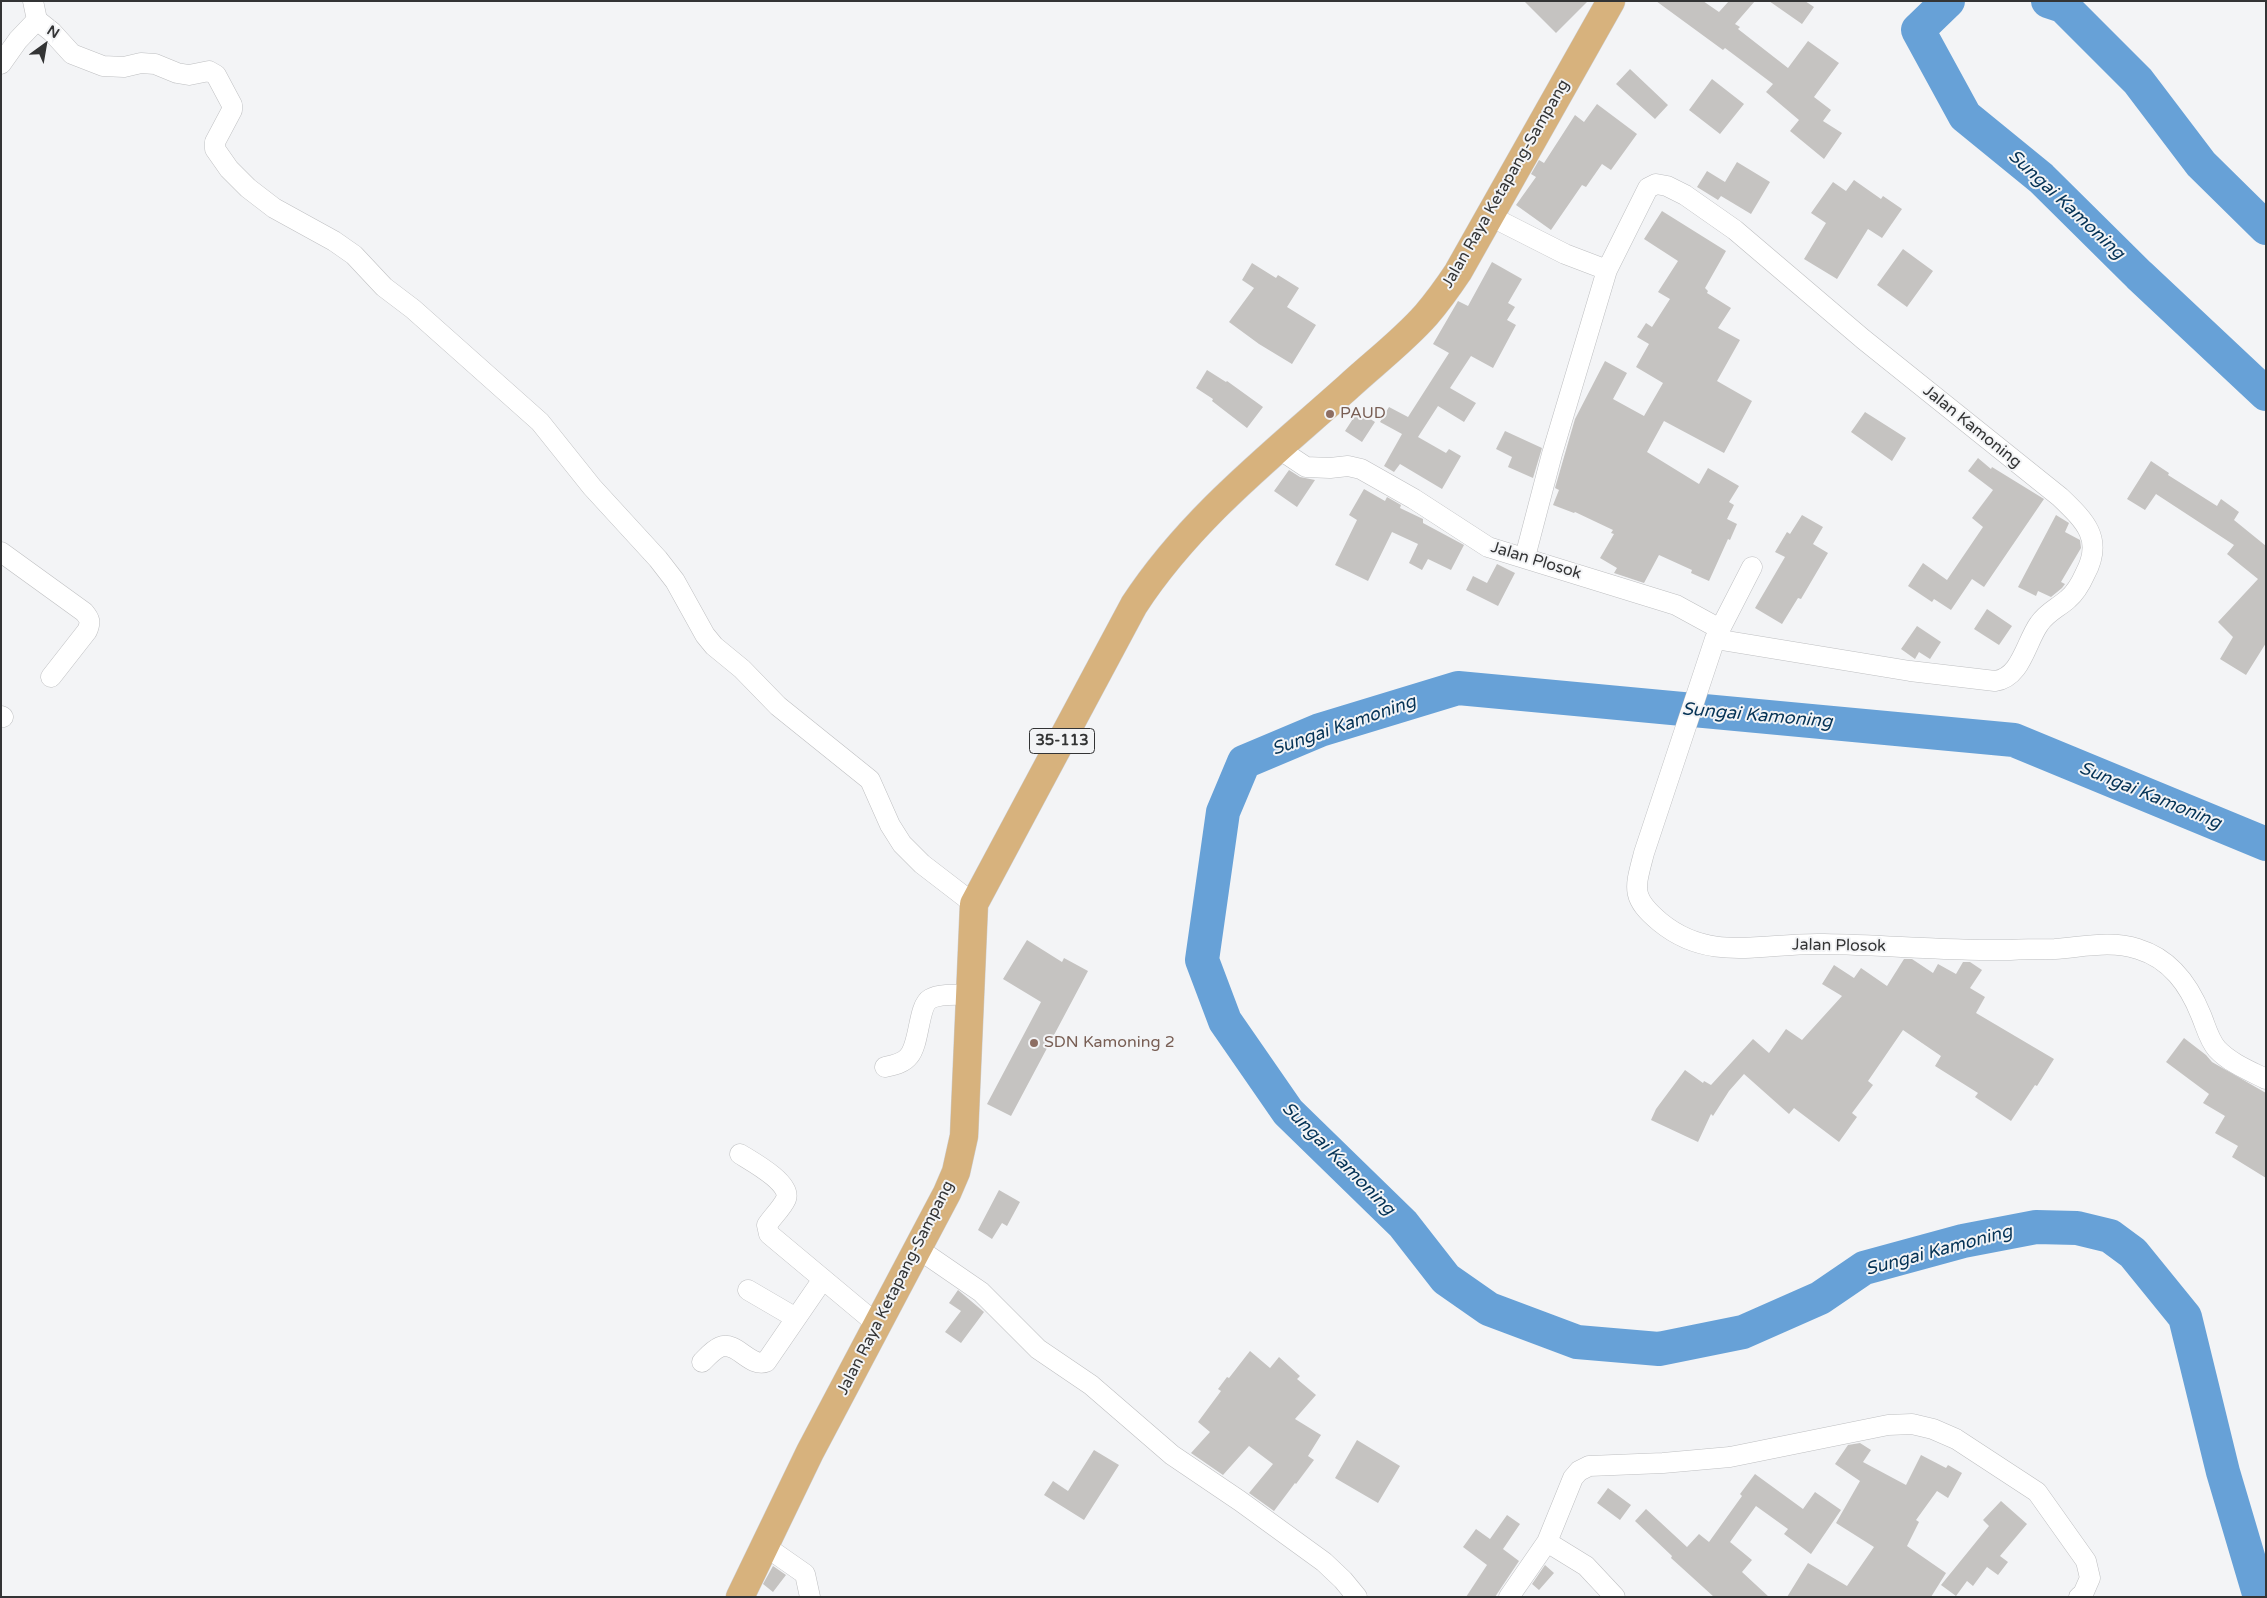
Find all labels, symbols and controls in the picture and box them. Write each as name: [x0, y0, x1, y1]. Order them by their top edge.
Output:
north arrow: [20, 20, 70, 70]
text: N: [44, 22, 62, 42]
street label: Jalan Raya Ketapang-Sampang: [1438, 76, 1574, 292]
water label: Sungai Kamoning: [2003, 146, 2129, 264]
street label: Jalan Kamoning: [1919, 381, 2025, 473]
place label: PAUD: [1340, 404, 1386, 424]
marker: PAUD: [1324, 408, 1336, 420]
street label: Jalan Plosok: [1488, 538, 1584, 584]
water label: Sungai Kamoning: [1269, 691, 1419, 761]
water label: Sungai Kamoning: [1681, 699, 1833, 733]
road number: 35-113: [1030, 728, 1094, 754]
water label: Sungai Kamoning: [2076, 758, 2224, 834]
street label: Jalan Plosok: [1792, 936, 1886, 956]
place label: SDN Kamoning 2: [1044, 1033, 1175, 1053]
marker: SDN Kamoning 2: [1028, 1037, 1040, 1049]
water label: Sungai Kamoning: [1277, 1098, 1399, 1220]
street label: Jalan Raya Ketapang-Sampang: [833, 1178, 959, 1398]
water label: Sungai Kamoning: [1863, 1221, 2015, 1281]

